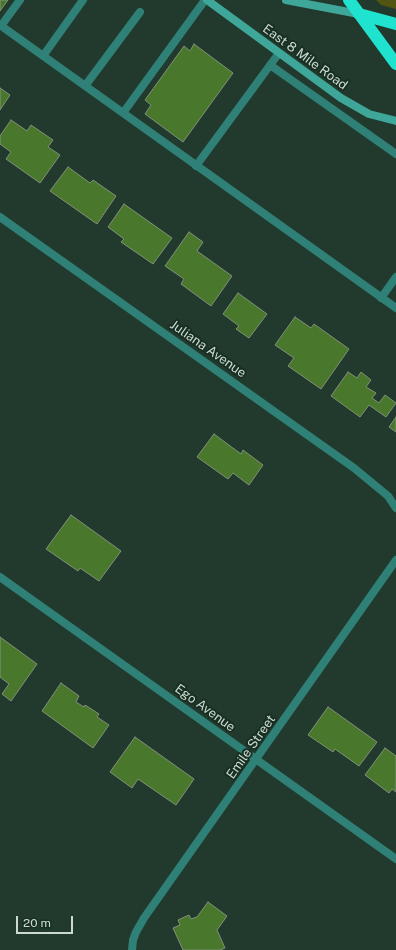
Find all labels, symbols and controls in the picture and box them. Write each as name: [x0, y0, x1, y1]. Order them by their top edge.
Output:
street label: East 8 Mile Road: [260, 21, 350, 93]
street label: Juliana Avenue: [167, 317, 249, 381]
street label: Ego Avenue: [172, 681, 238, 735]
street label: Emile Street: [223, 712, 279, 782]
scale bar: [18, 908, 75, 934]
text: 20 m: [23, 916, 51, 930]

